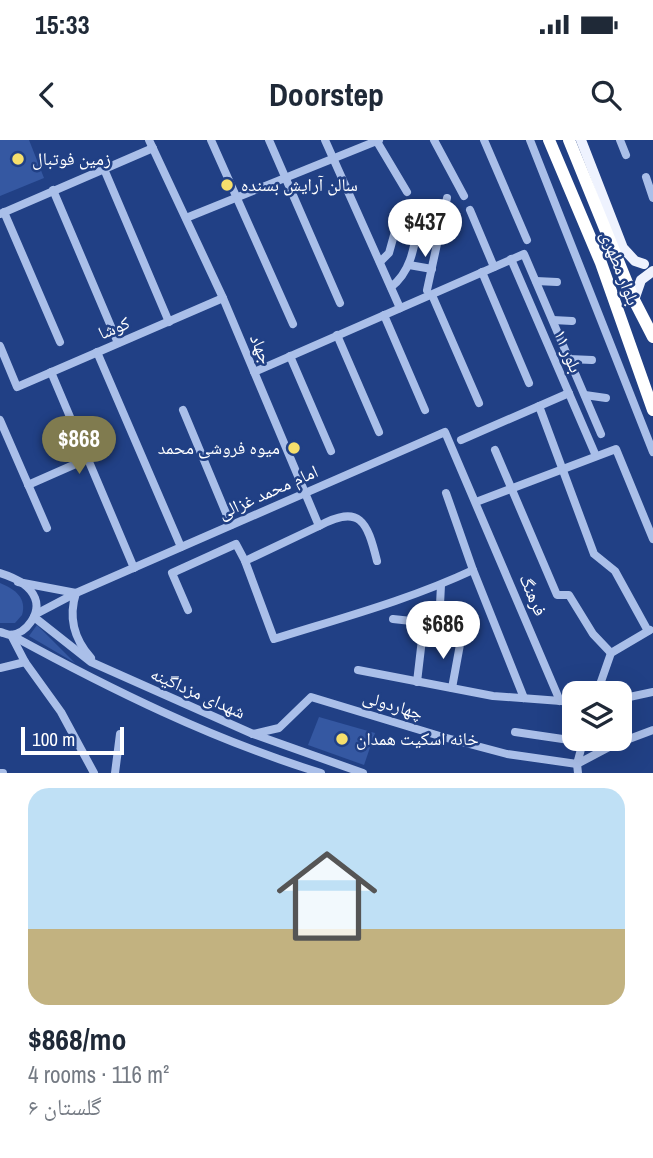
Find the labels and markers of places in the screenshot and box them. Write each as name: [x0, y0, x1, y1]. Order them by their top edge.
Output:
place label: زمین فوتبال: [32, 146, 111, 171]
marker: زمین فوتبال: [10, 151, 26, 167]
place label: سالن آرایش بسنده: [241, 172, 358, 197]
marker: سالن آرایش بسنده: [219, 177, 235, 193]
pin: $437: [384, 200, 466, 259]
pin: $868: [38, 416, 120, 476]
place label: میوه فروشی محمد: [158, 435, 280, 460]
marker: میوه فروشی محمد: [286, 440, 302, 456]
pin: $686: [402, 602, 484, 661]
place label: خانه اسكيت همدان: [356, 726, 479, 751]
marker: خانه اسكيت همدان: [334, 731, 350, 747]

